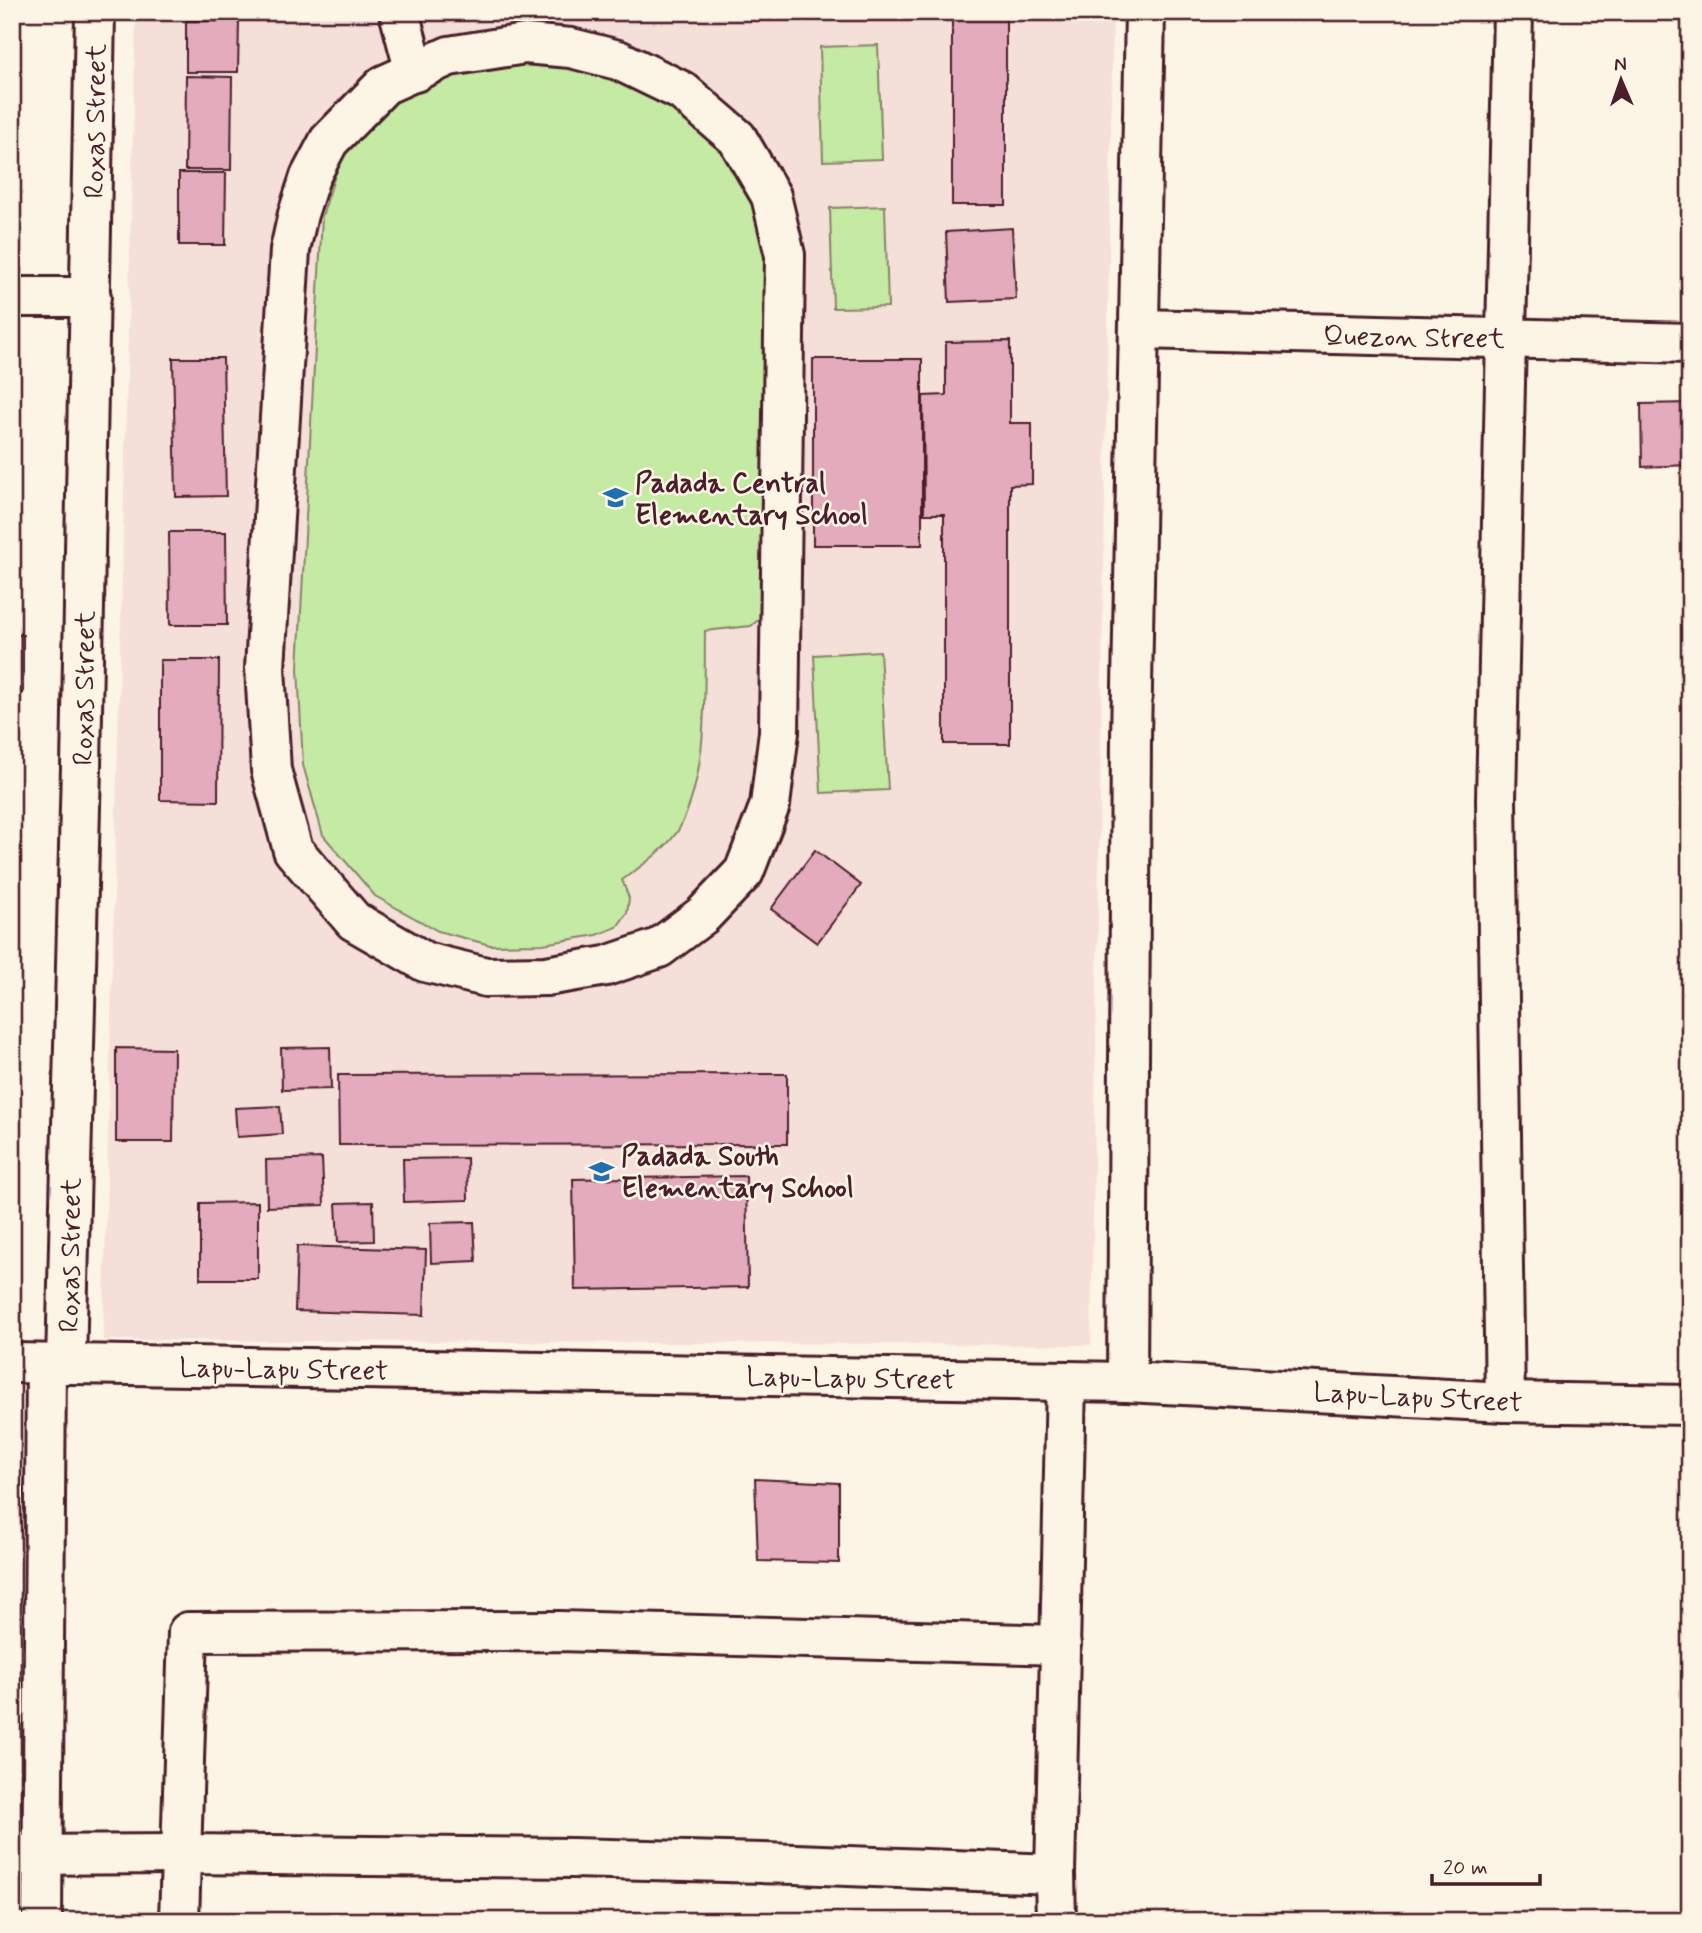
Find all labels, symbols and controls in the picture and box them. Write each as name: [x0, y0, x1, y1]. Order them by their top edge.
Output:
street label: Roxas Street: [77, 43, 116, 199]
north arrow: [1586, 46, 1656, 116]
text: N: [1614, 52, 1627, 77]
street label: Quezon Street: [1323, 318, 1506, 359]
place label: Padada Central Elementary School: [635, 466, 868, 535]
school or university icon: Padada Central Elementary School: [601, 484, 629, 512]
street label: Roxas Street: [66, 610, 105, 766]
place label: Padada South Elementary School: [621, 1139, 854, 1208]
school or university icon: Padada South Elementary School: [587, 1157, 615, 1185]
street label: Roxas Street: [52, 1177, 91, 1333]
street label: Lapu-Lapu Street: [179, 1350, 389, 1391]
street label: Lapu-Lapu Street: [746, 1359, 956, 1400]
street label: Lapu-Lapu Street: [1313, 1375, 1523, 1422]
scale bar: [1432, 1842, 1541, 1886]
text: 20 m: [1443, 1854, 1488, 1882]

